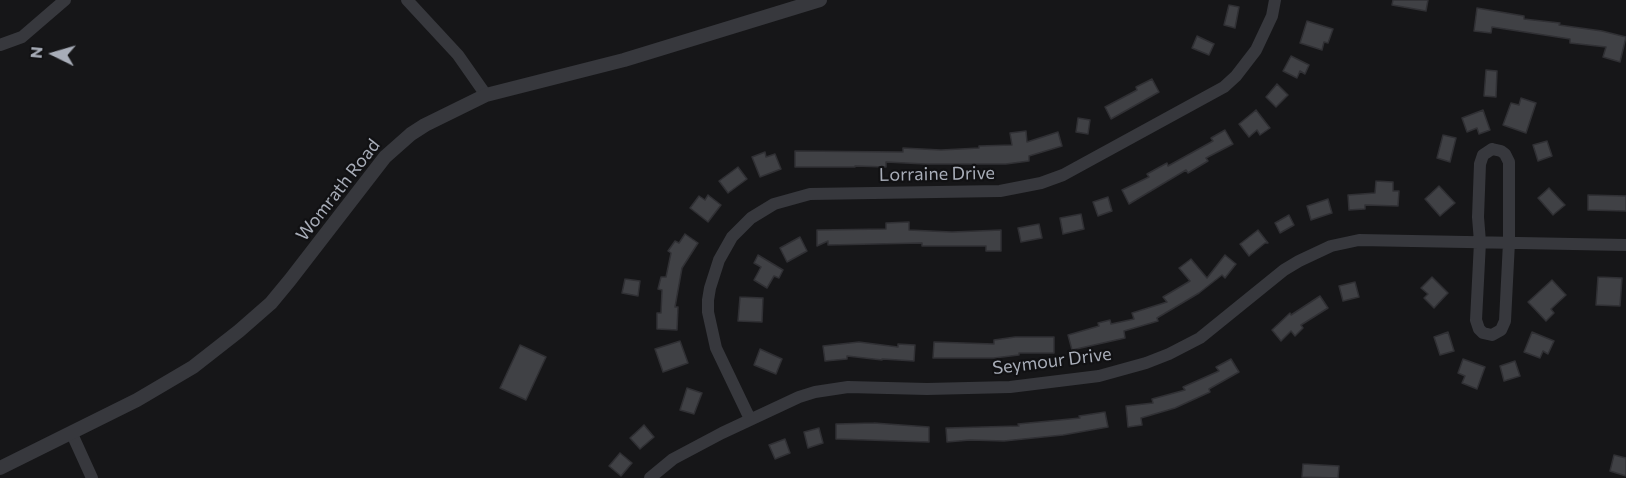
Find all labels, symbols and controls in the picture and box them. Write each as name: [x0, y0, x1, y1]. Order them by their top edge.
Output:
north arrow: [24, 24, 84, 84]
text: N: [26, 46, 46, 59]
street label: Womrath Road: [292, 135, 384, 245]
street label: Lorraine Drive: [879, 162, 995, 186]
street label: Seymour Drive: [991, 343, 1113, 379]

